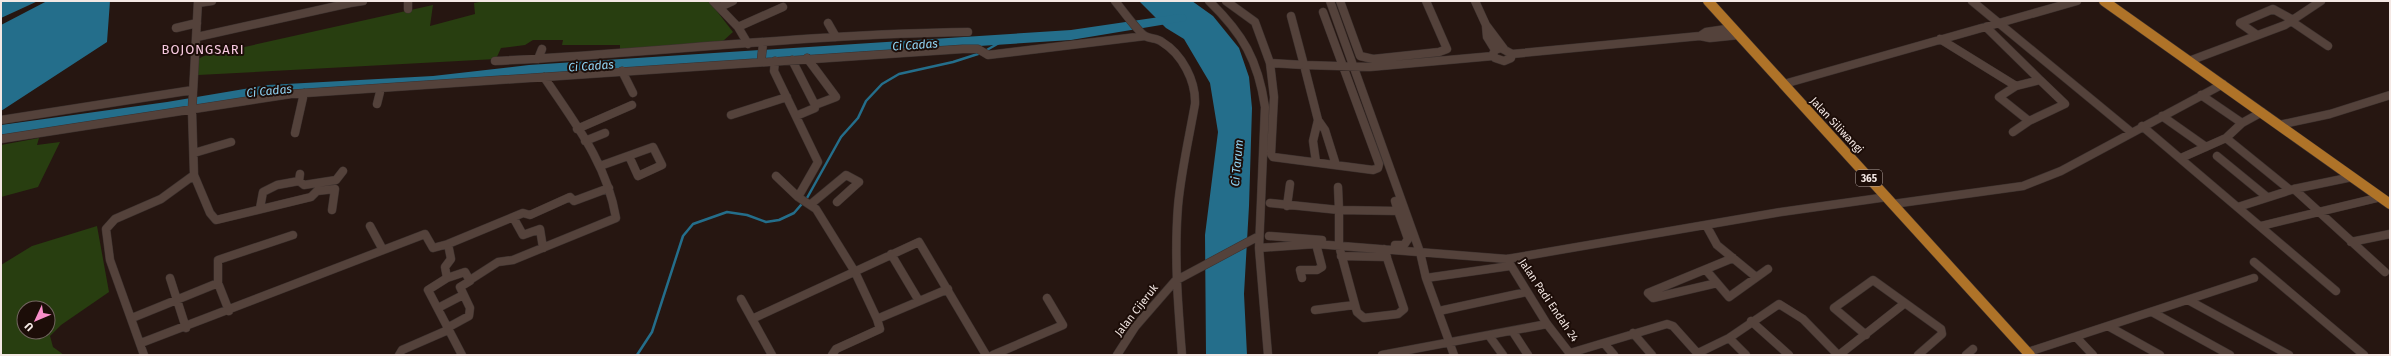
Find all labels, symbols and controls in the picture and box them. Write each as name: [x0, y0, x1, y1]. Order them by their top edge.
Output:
water label: Ci Cadas: [892, 36, 939, 54]
district label: BOJONGSARI: [162, 42, 245, 57]
water label: Ci Cadas: [568, 57, 615, 75]
water label: Ci Cadas: [246, 82, 293, 100]
street label: Jalan Siliwangi: [1807, 95, 1866, 156]
water label: Ci Tarum: [1228, 139, 1246, 187]
road number: 365: [1856, 170, 1882, 186]
street label: Jalan Padi Endah 24: [1516, 256, 1581, 344]
street label: Jalan Cijeruk: [1112, 281, 1161, 339]
north arrow: [16, 300, 56, 340]
text: U: [22, 320, 36, 334]

